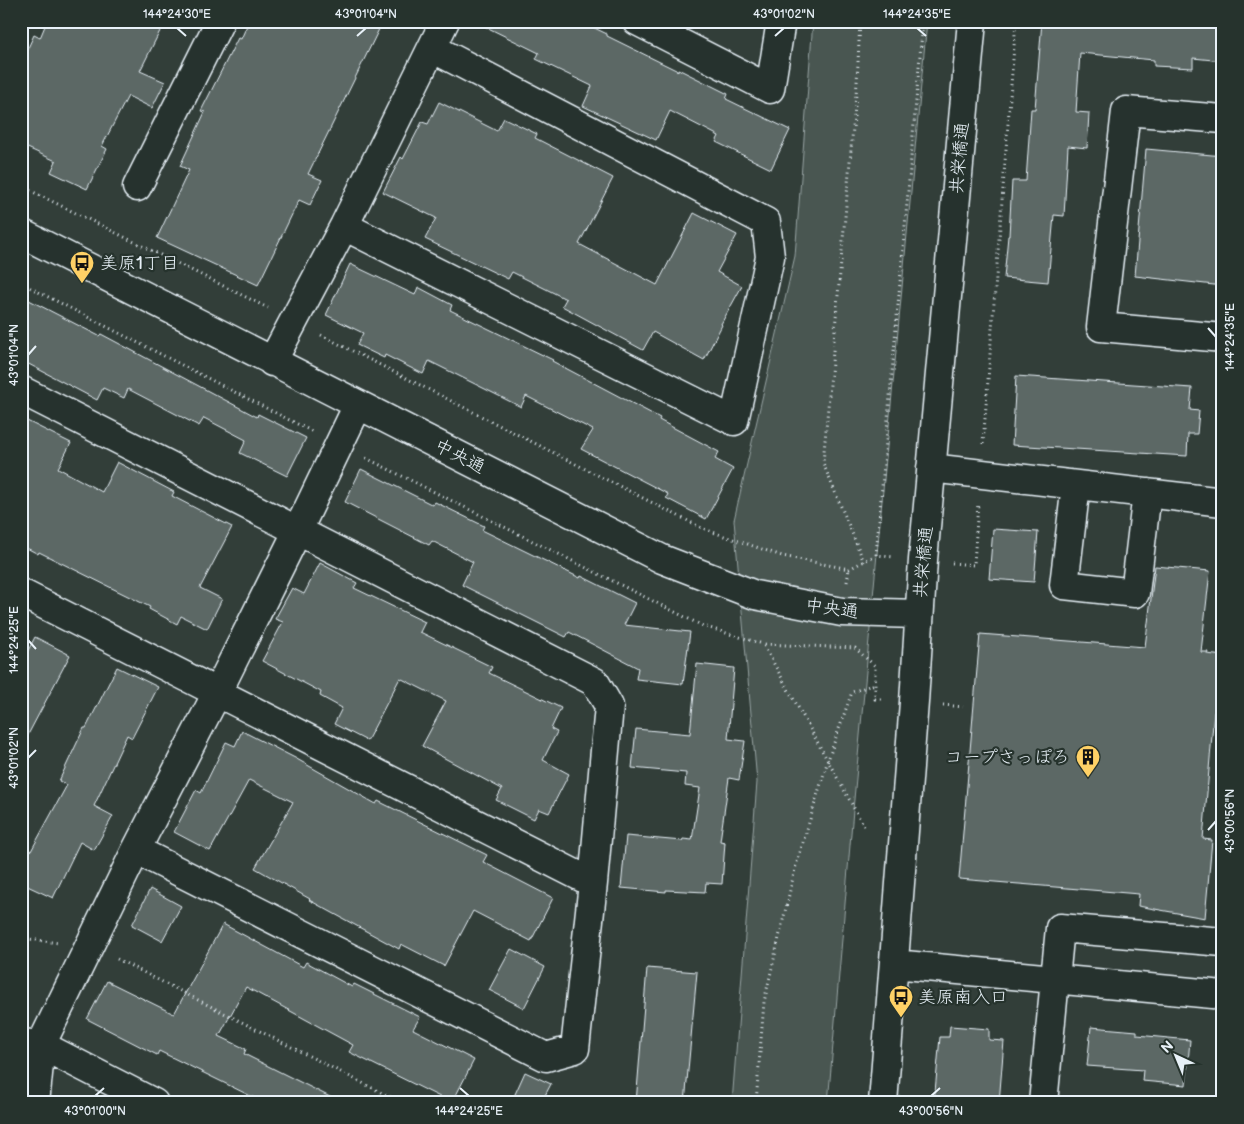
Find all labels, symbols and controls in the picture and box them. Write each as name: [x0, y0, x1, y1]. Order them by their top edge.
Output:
text: 144°24'30"E: [143, 7, 211, 22]
text: 43°01'04"N: [335, 7, 397, 22]
text: 43°01'02"N: [753, 7, 815, 22]
text: 144°24'35"E: [883, 7, 951, 22]
street label: 共栄橋通: [946, 121, 973, 195]
bus stop icon: 美原1丁目: [69, 250, 95, 284]
place label: 美原1丁目: [100, 253, 179, 274]
text: 144°24'35"E: [1223, 303, 1238, 371]
text: 43°01'04"N: [7, 324, 22, 386]
street label: 中央通: [431, 435, 489, 478]
street label: 共栄橋通: [910, 525, 937, 599]
street label: 中央通: [804, 594, 860, 623]
text: 144°24'25"E: [7, 606, 22, 674]
text: 43°01'02"N: [7, 727, 22, 789]
building icon: コープさっぽろ: [1075, 744, 1101, 778]
place label: コープさっぽろ: [945, 747, 1070, 768]
text: 43°00'56"N: [1223, 789, 1238, 853]
bus stop icon: 美原南入口: [888, 984, 914, 1018]
place label: 美原南入口: [918, 987, 1008, 1008]
north arrow: [1152, 1032, 1202, 1082]
text: N: [1158, 1037, 1177, 1057]
text: 43°01'00"N: [64, 1104, 126, 1119]
text: 144°24'25"E: [435, 1104, 503, 1119]
text: 43°00'56"N: [899, 1104, 963, 1119]

